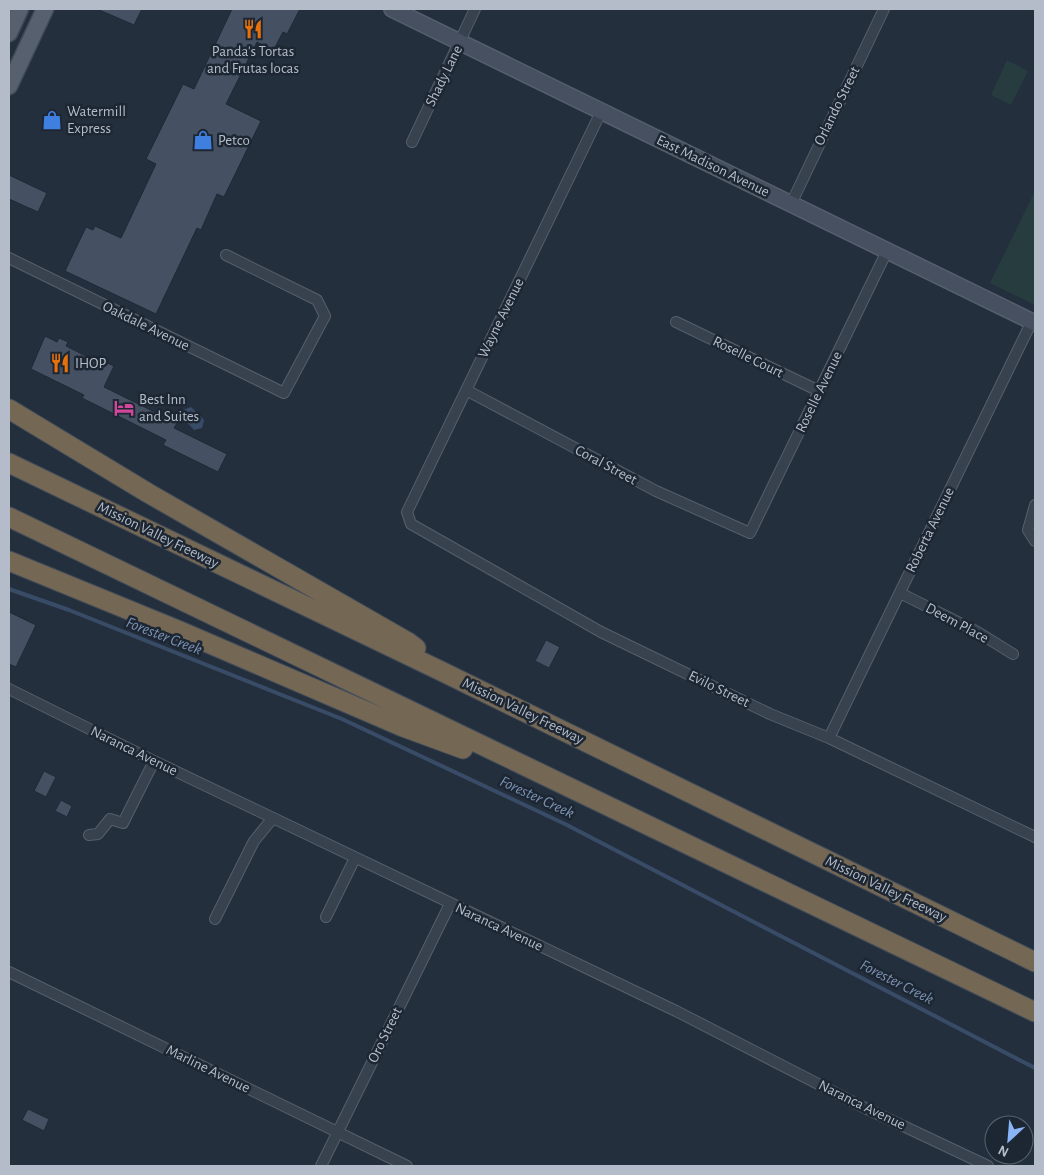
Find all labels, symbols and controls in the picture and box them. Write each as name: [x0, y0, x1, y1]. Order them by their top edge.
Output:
restaurant icon: Panda's Tortas and Frutas locas: [242, 18, 264, 40]
street label: Shady Lane: [423, 43, 465, 109]
place label: Panda's Tortas and Frutas locas: [207, 44, 299, 76]
street label: Orlando Street: [812, 64, 863, 148]
place label: Watermill Express: [67, 104, 126, 136]
shop icon: Watermill Express: [41, 109, 63, 131]
shop icon: Petco: [192, 129, 214, 151]
street label: East Madison Avenue: [654, 132, 772, 200]
place label: Petco: [218, 133, 250, 148]
street label: Wayne Avenue: [475, 276, 527, 360]
street label: Oakdale Avenue: [100, 299, 192, 354]
street label: Roselle Court: [710, 334, 786, 381]
street label: Roselle Avenue: [793, 349, 845, 435]
restaurant icon: IHOP: [49, 352, 71, 374]
place label: IHOP: [75, 356, 107, 371]
place label: Best Inn and Suites: [139, 392, 199, 424]
hotel icon: Best Inn and Suites: [113, 397, 135, 419]
street label: Coral Street: [573, 442, 640, 488]
street label: Roberta Avenue: [903, 485, 957, 575]
street label: Mission Valley Freeway: [95, 499, 222, 571]
street label: Deem Place: [923, 600, 991, 646]
water label: Forester Creek: [124, 614, 204, 658]
street label: Evilo Street: [686, 668, 752, 710]
street label: Mission Valley Freeway: [460, 675, 587, 747]
street label: Naranca Avenue: [88, 724, 180, 779]
water label: Forester Creek: [497, 773, 577, 821]
street label: Mission Valley Freeway: [823, 853, 950, 925]
street label: Naranca Avenue: [453, 900, 545, 954]
water label: Forester Creek: [858, 957, 936, 1007]
street label: Oro Street: [365, 1005, 405, 1065]
street label: Marline Avenue: [164, 1042, 252, 1096]
street label: Naranca Avenue: [816, 1078, 908, 1133]
north arrow: [984, 1115, 1034, 1165]
text: N: [996, 1142, 1011, 1159]

